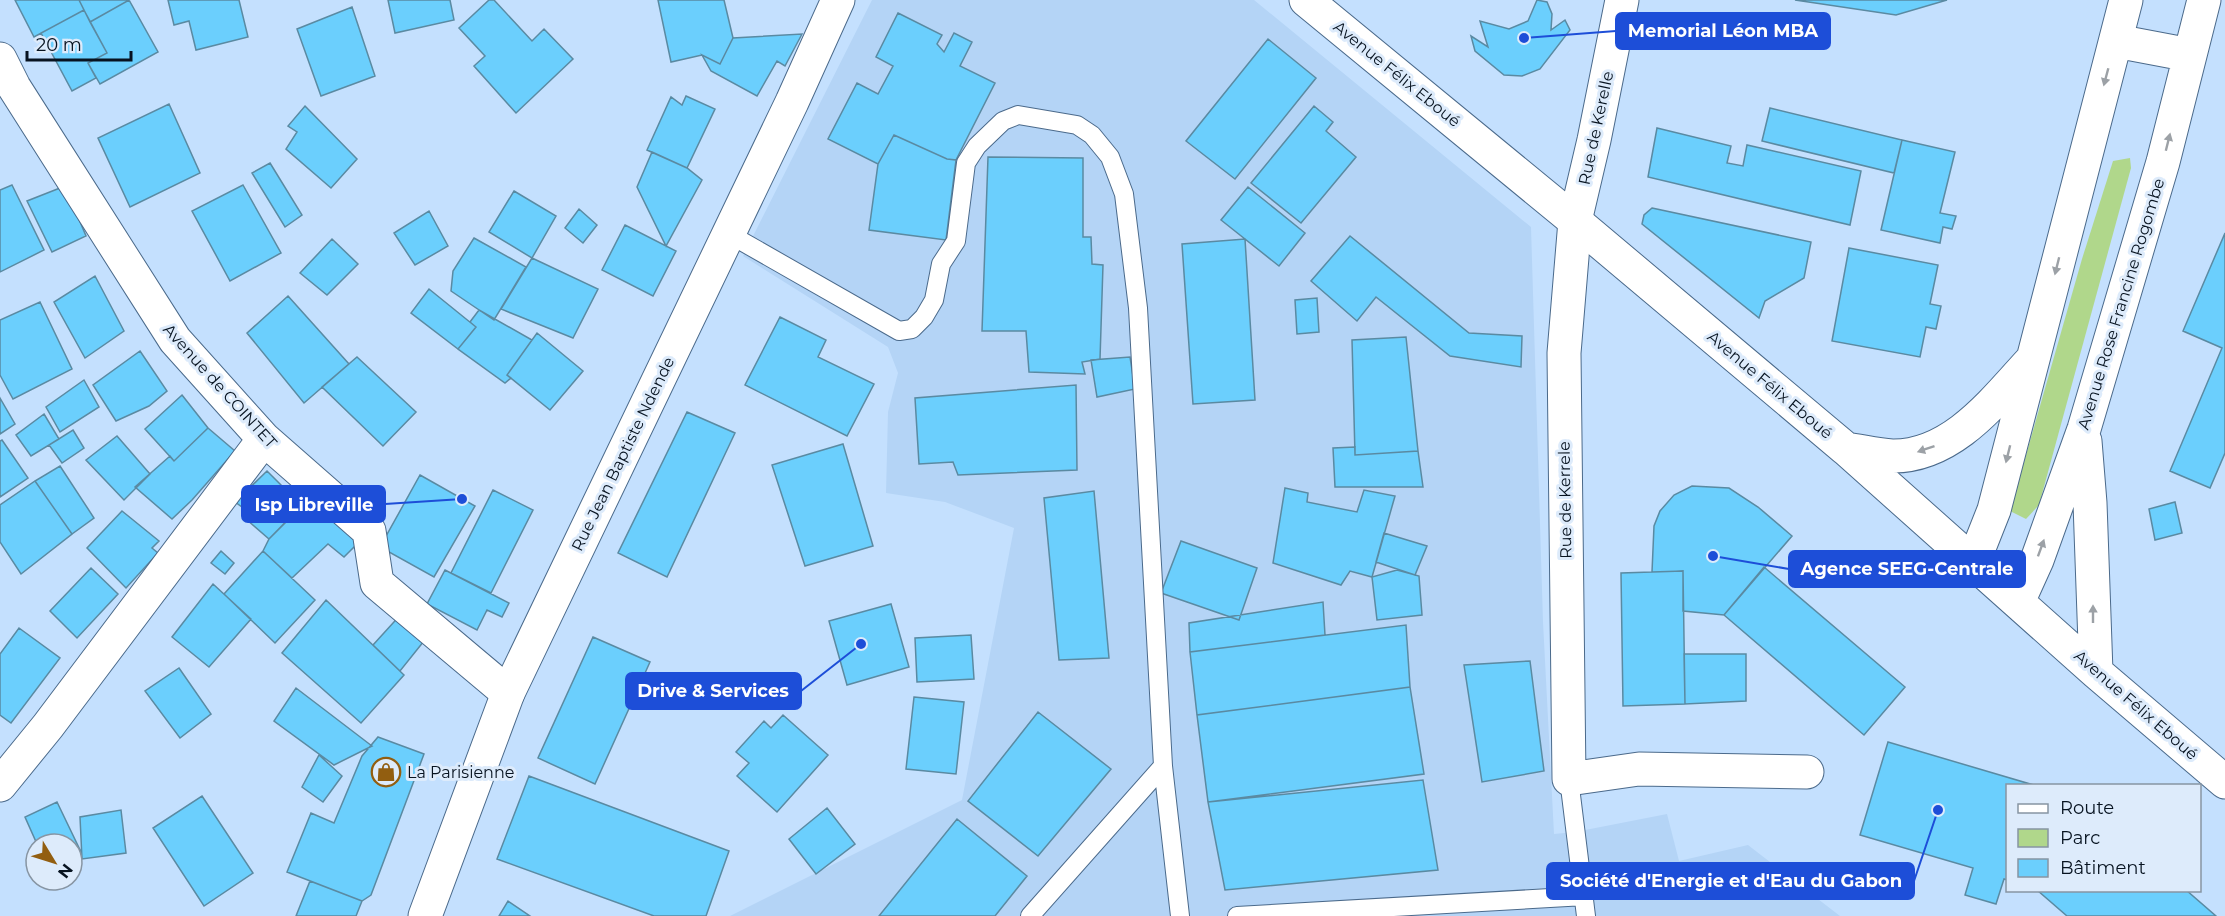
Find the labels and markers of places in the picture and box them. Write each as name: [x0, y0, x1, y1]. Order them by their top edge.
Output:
callout: Memorial Léon MBA: [1616, 13, 1830, 49]
callout: Isp Libreville: [242, 486, 385, 522]
callout: Agence SEEG-Centrale: [1789, 551, 2025, 587]
callout: Drive & Services: [626, 673, 801, 709]
shop icon: La Parisienne: [370, 756, 402, 788]
place label: La Parisienne: [407, 763, 514, 782]
callout: Société d'Energie et d'Eau du Gabon: [1547, 863, 1914, 899]

